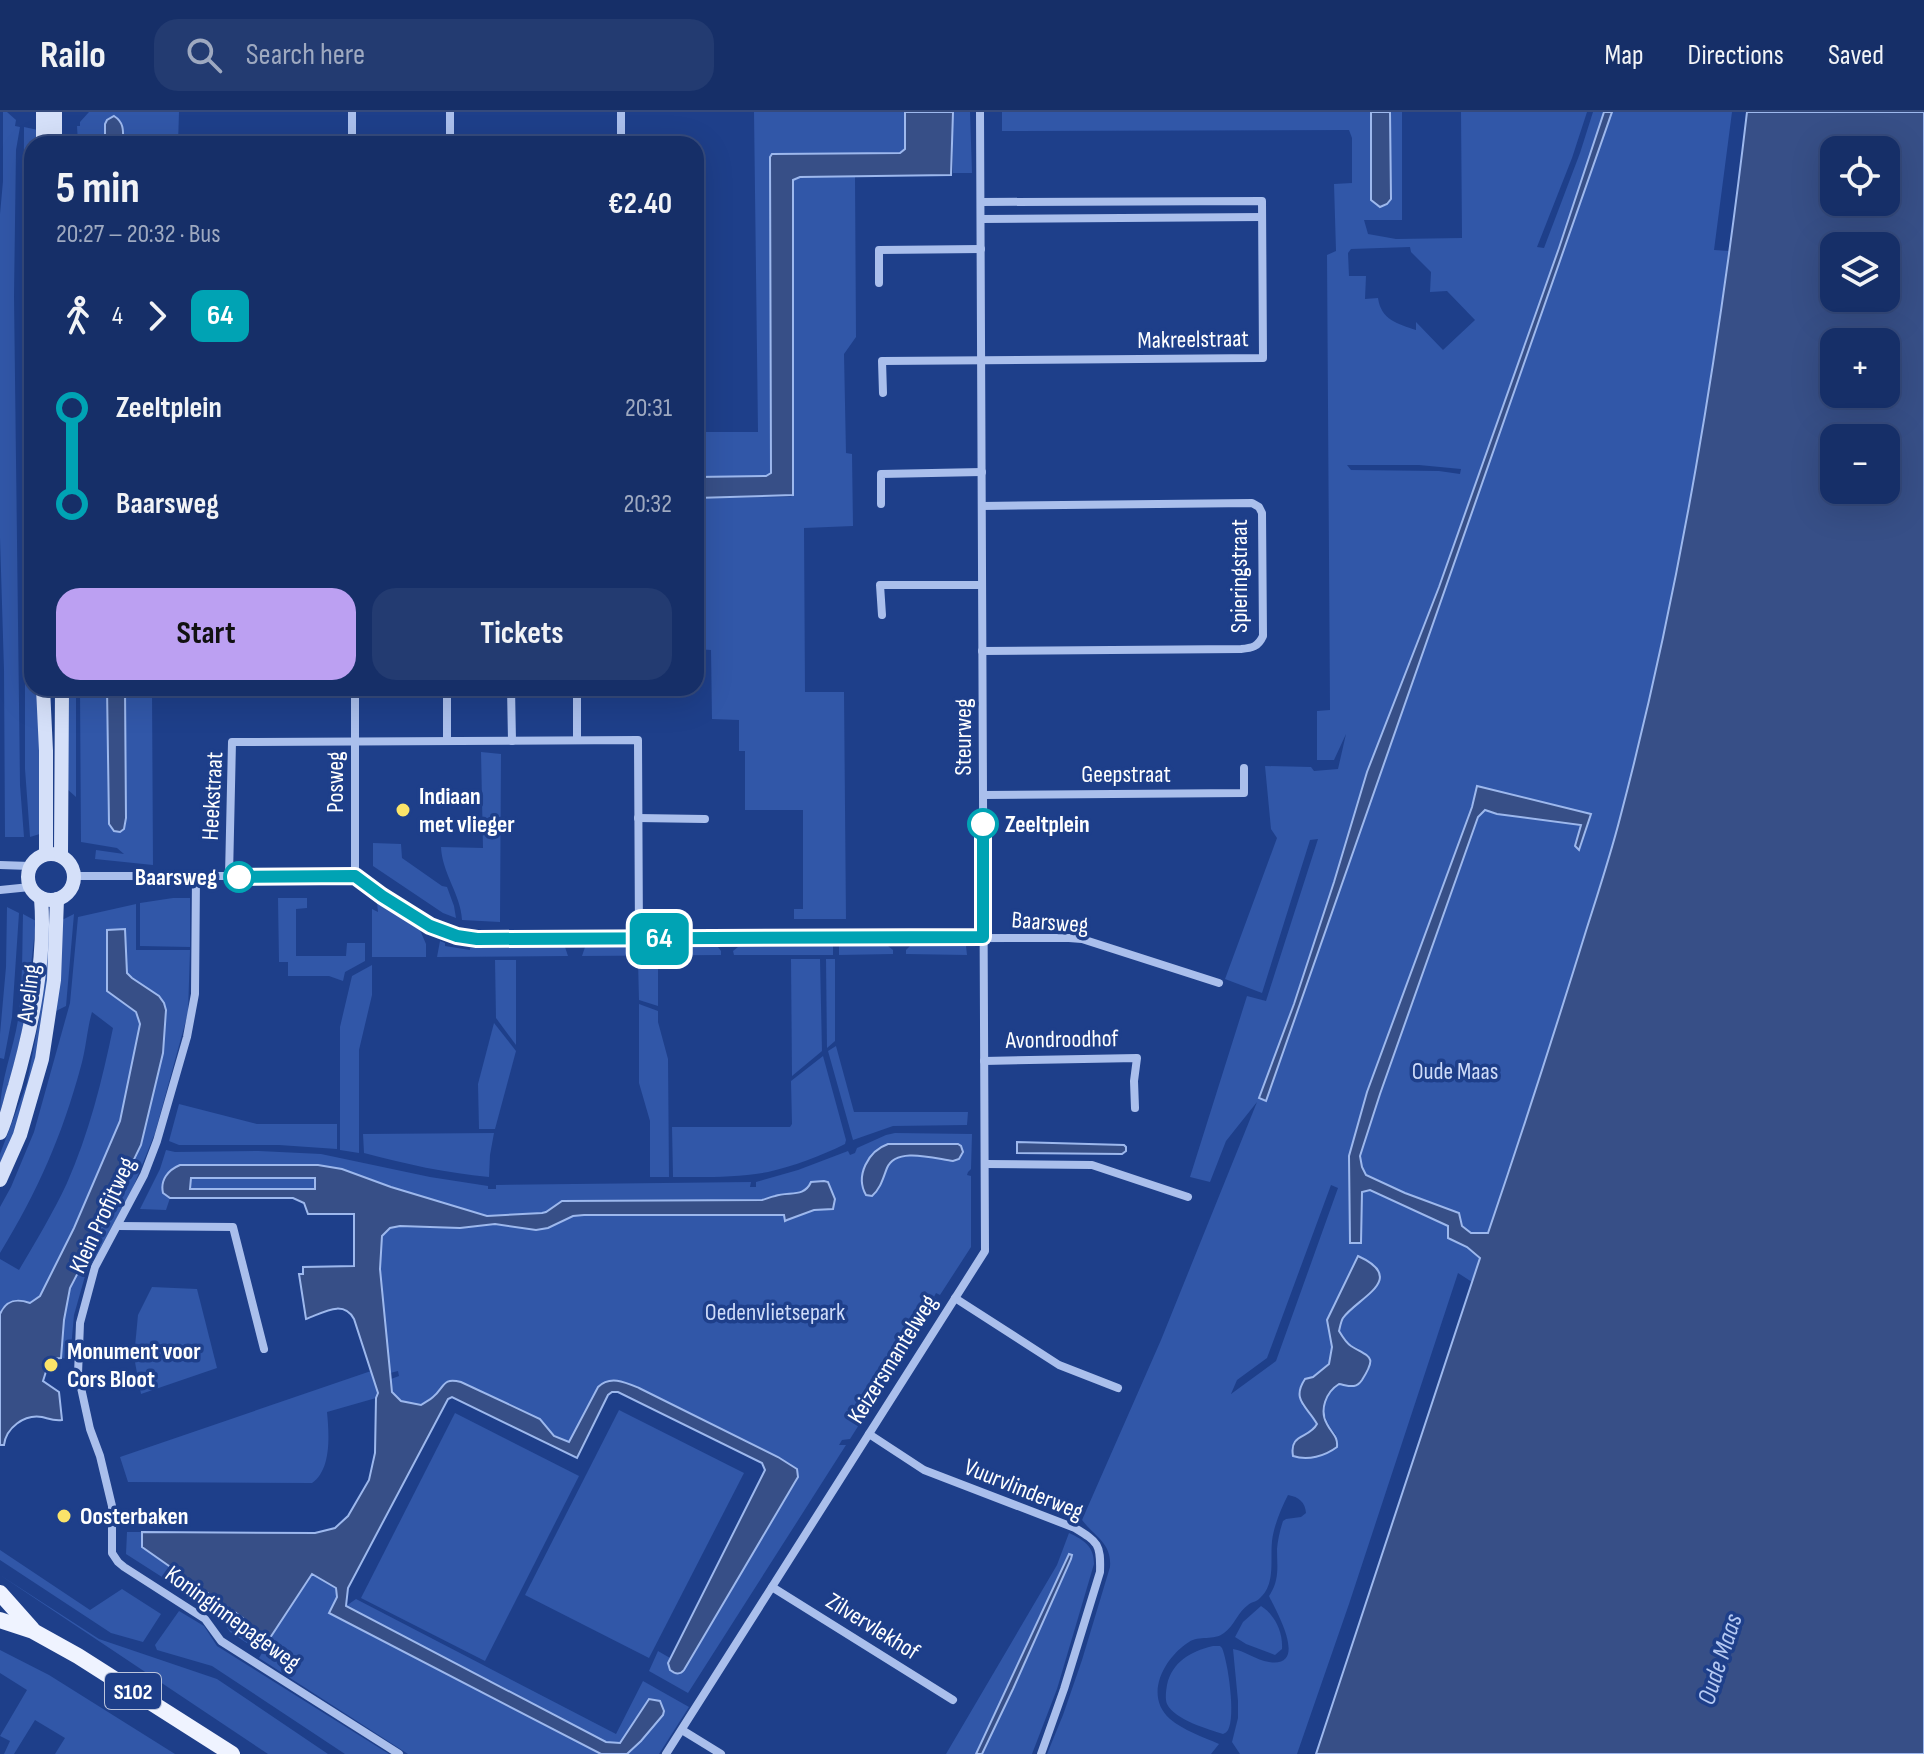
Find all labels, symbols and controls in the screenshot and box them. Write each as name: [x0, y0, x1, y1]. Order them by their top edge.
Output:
search box: [154, 19, 714, 91]
text: Railo: [40, 33, 106, 78]
icon: search: [182, 33, 226, 77]
text: Search here: [246, 37, 365, 73]
text: Map: [1605, 39, 1644, 72]
text: Directions: [1688, 39, 1784, 72]
text: Saved: [1828, 39, 1884, 72]
map controls: [1820, 136, 1900, 504]
button: locate: [1820, 136, 1900, 216]
text: 5 min: [56, 162, 140, 215]
text: €2.40: [608, 186, 672, 222]
text: 20:27 – 20:32 · Bus: [56, 219, 221, 250]
button: layers: [1820, 232, 1900, 312]
icon: walk: [56, 294, 100, 338]
icon: forward: [135, 294, 179, 338]
text: 64: [207, 299, 233, 332]
text: 4: [112, 301, 123, 332]
street label: Makreelstraat: [1137, 324, 1249, 355]
button: +: [1820, 328, 1900, 408]
text: Zeeltplein: [116, 390, 222, 426]
text: 20:31: [625, 393, 672, 424]
button: −: [1820, 424, 1900, 504]
text: Baarsweg: [116, 486, 219, 522]
text: 20:32: [623, 489, 672, 520]
street label: Spieringstraat: [1225, 519, 1254, 633]
button: Start: [56, 588, 356, 680]
button: Tickets: [372, 588, 672, 680]
street label: Steurweg: [949, 699, 978, 775]
street label: Heekstraat: [196, 751, 229, 841]
street label: Posweg: [321, 751, 350, 813]
street label: Geepstraat: [1081, 760, 1171, 789]
place label: Indiaan met vlieger: [419, 782, 515, 839]
marker: Indiaan met vlieger: [394, 801, 412, 819]
marker: Zeeltplein: [968, 809, 998, 839]
place label: Zeeltplein: [1005, 810, 1090, 839]
marker: Baarsweg: [224, 862, 254, 892]
place label: Baarsweg: [135, 863, 217, 892]
street label: Baarsweg: [1011, 905, 1089, 940]
line badge: 64: [623, 913, 695, 965]
text: 64: [646, 922, 672, 955]
street label: Aveling: [10, 963, 46, 1025]
street label: Avondroodhof: [1004, 1024, 1120, 1055]
park label: Oude Maas: [1412, 1057, 1498, 1086]
street label: Klein Profijtweg: [63, 1153, 142, 1278]
street label: Keizersmantelweg: [841, 1289, 944, 1429]
park label: Oedenvlietsepark: [705, 1298, 845, 1327]
place label: Monument voor Cors Bloot: [67, 1337, 201, 1394]
marker: Monument voor Cors Bloot: [42, 1356, 60, 1374]
street label: Vuurvlinderweg: [960, 1452, 1088, 1527]
place label: Oosterbaken: [80, 1502, 188, 1531]
marker: Oosterbaken: [55, 1507, 73, 1525]
street label: Koninginnepageweg: [159, 1560, 306, 1677]
street label: Zilvervlekhof: [821, 1586, 926, 1667]
water label: Oude Maas: [1691, 1610, 1750, 1709]
road number: S102: [105, 1673, 161, 1709]

